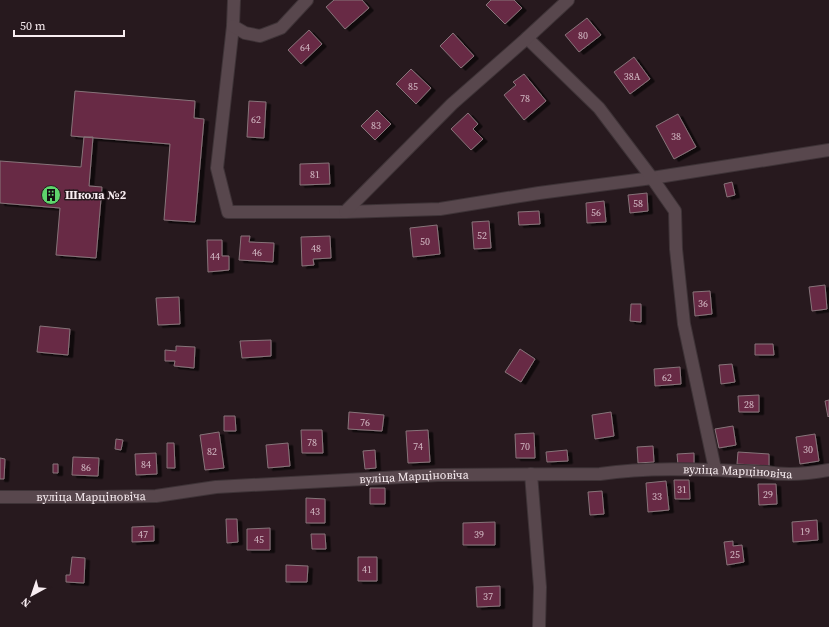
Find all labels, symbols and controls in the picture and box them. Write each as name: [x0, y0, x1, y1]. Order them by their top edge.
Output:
scale bar: [14, 12, 124, 38]
text: 50 m: [20, 18, 46, 34]
house number: 80: [578, 29, 588, 42]
house number: 64: [300, 41, 310, 54]
house number: 38А: [624, 70, 641, 83]
house number: 85: [408, 80, 418, 93]
house number: 78: [520, 92, 530, 105]
house number: 62: [251, 113, 261, 126]
house number: 83: [371, 119, 381, 132]
house number: 38: [671, 130, 681, 143]
house number: 81: [310, 168, 320, 181]
building icon: Школа №2: [40, 184, 62, 206]
place label: Школа №2: [65, 187, 127, 203]
house number: 58: [633, 197, 643, 210]
house number: 56: [591, 206, 601, 219]
house number: 52: [477, 229, 487, 242]
house number: 50: [420, 235, 430, 248]
house number: 48: [311, 242, 321, 255]
house number: 46: [252, 246, 262, 259]
house number: 44: [210, 250, 220, 263]
house number: 36: [698, 297, 708, 310]
house number: 62: [662, 371, 672, 384]
house number: 28: [744, 398, 754, 411]
house number: 76: [360, 416, 370, 429]
house number: 78: [307, 436, 317, 449]
house number: 74: [413, 440, 423, 453]
house number: 70: [520, 440, 530, 453]
house number: 30: [803, 443, 813, 456]
house number: 82: [207, 445, 217, 458]
house number: 84: [141, 458, 151, 471]
house number: 86: [81, 461, 91, 474]
street label: вуліца Марціновіча: [683, 461, 793, 482]
street label: вуліца Марціновіча: [359, 467, 470, 487]
house number: 31: [677, 483, 687, 496]
street label: вуліца Марціновіча: [36, 488, 147, 505]
house number: 29: [763, 488, 773, 501]
house number: 33: [652, 490, 662, 503]
house number: 43: [310, 505, 320, 518]
house number: 19: [800, 525, 810, 538]
house number: 47: [138, 528, 148, 541]
house number: 39: [474, 528, 484, 541]
house number: 45: [254, 533, 264, 546]
house number: 25: [730, 548, 740, 561]
house number: 41: [362, 563, 372, 576]
north arrow: [12, 575, 52, 615]
house number: 37: [483, 590, 493, 603]
text: N: [18, 594, 34, 611]

